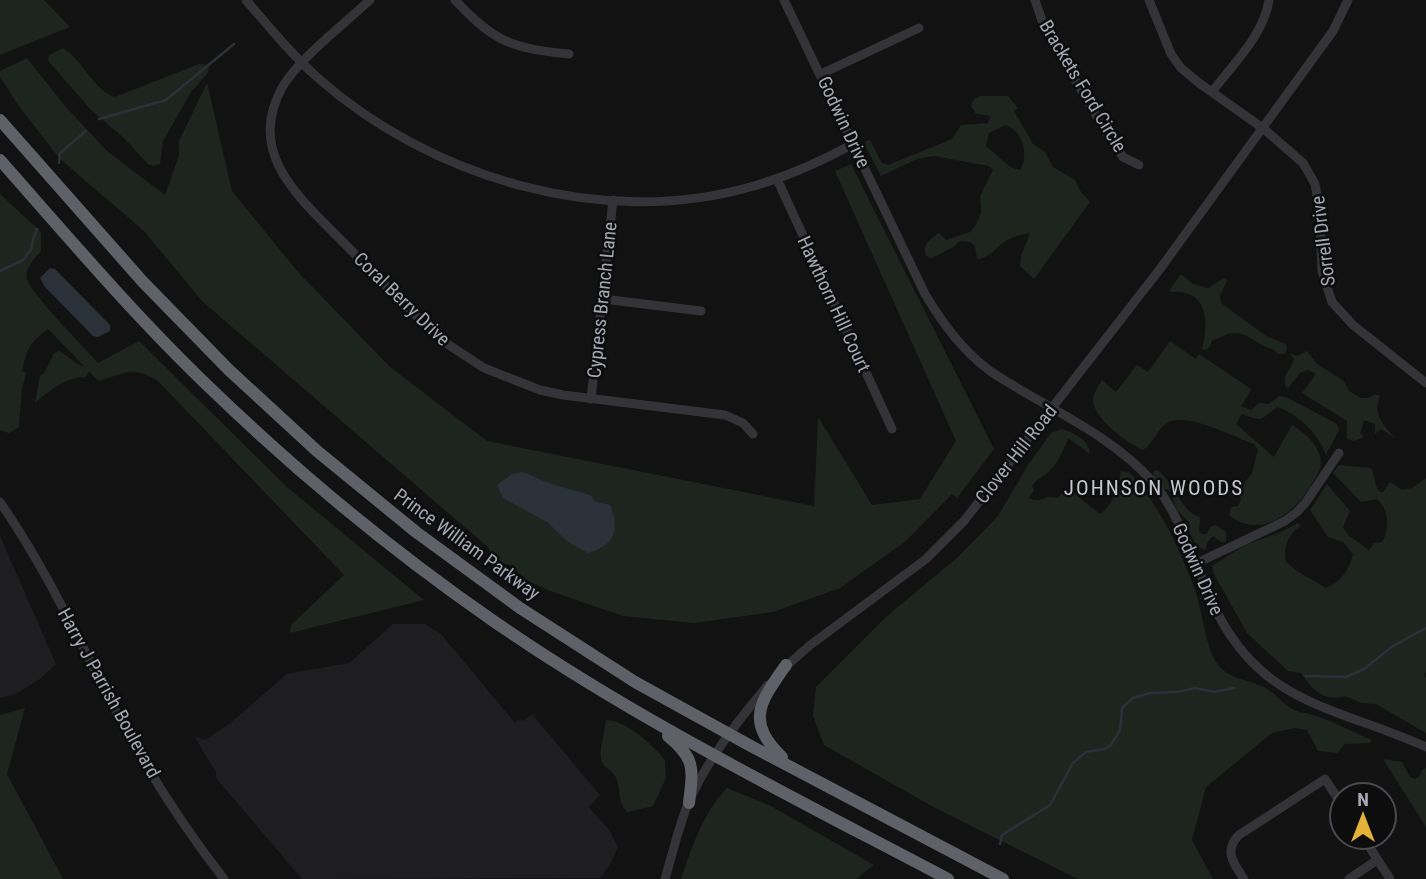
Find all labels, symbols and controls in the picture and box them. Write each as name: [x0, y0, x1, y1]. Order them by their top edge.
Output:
street label: Brackets Ford Circle: [1034, 16, 1132, 156]
street label: Godwin Drive: [813, 73, 875, 172]
street label: Sorrell Drive: [1306, 195, 1340, 287]
street label: Cypress Branch Lane: [582, 221, 622, 379]
street label: Hawthorn Hill Court: [792, 232, 876, 376]
street label: Coral Berry Drive: [349, 247, 455, 351]
street label: Clover Hill Road: [970, 400, 1062, 508]
district label: JOHNSON WOODS: [1064, 476, 1244, 500]
street label: Prince William Parkway: [390, 483, 544, 605]
street label: Godwin Drive: [1167, 519, 1229, 619]
street label: Harry J Parrish Boulevard: [53, 604, 165, 782]
north arrow: [1328, 781, 1398, 851]
text: N: [1357, 788, 1369, 811]

